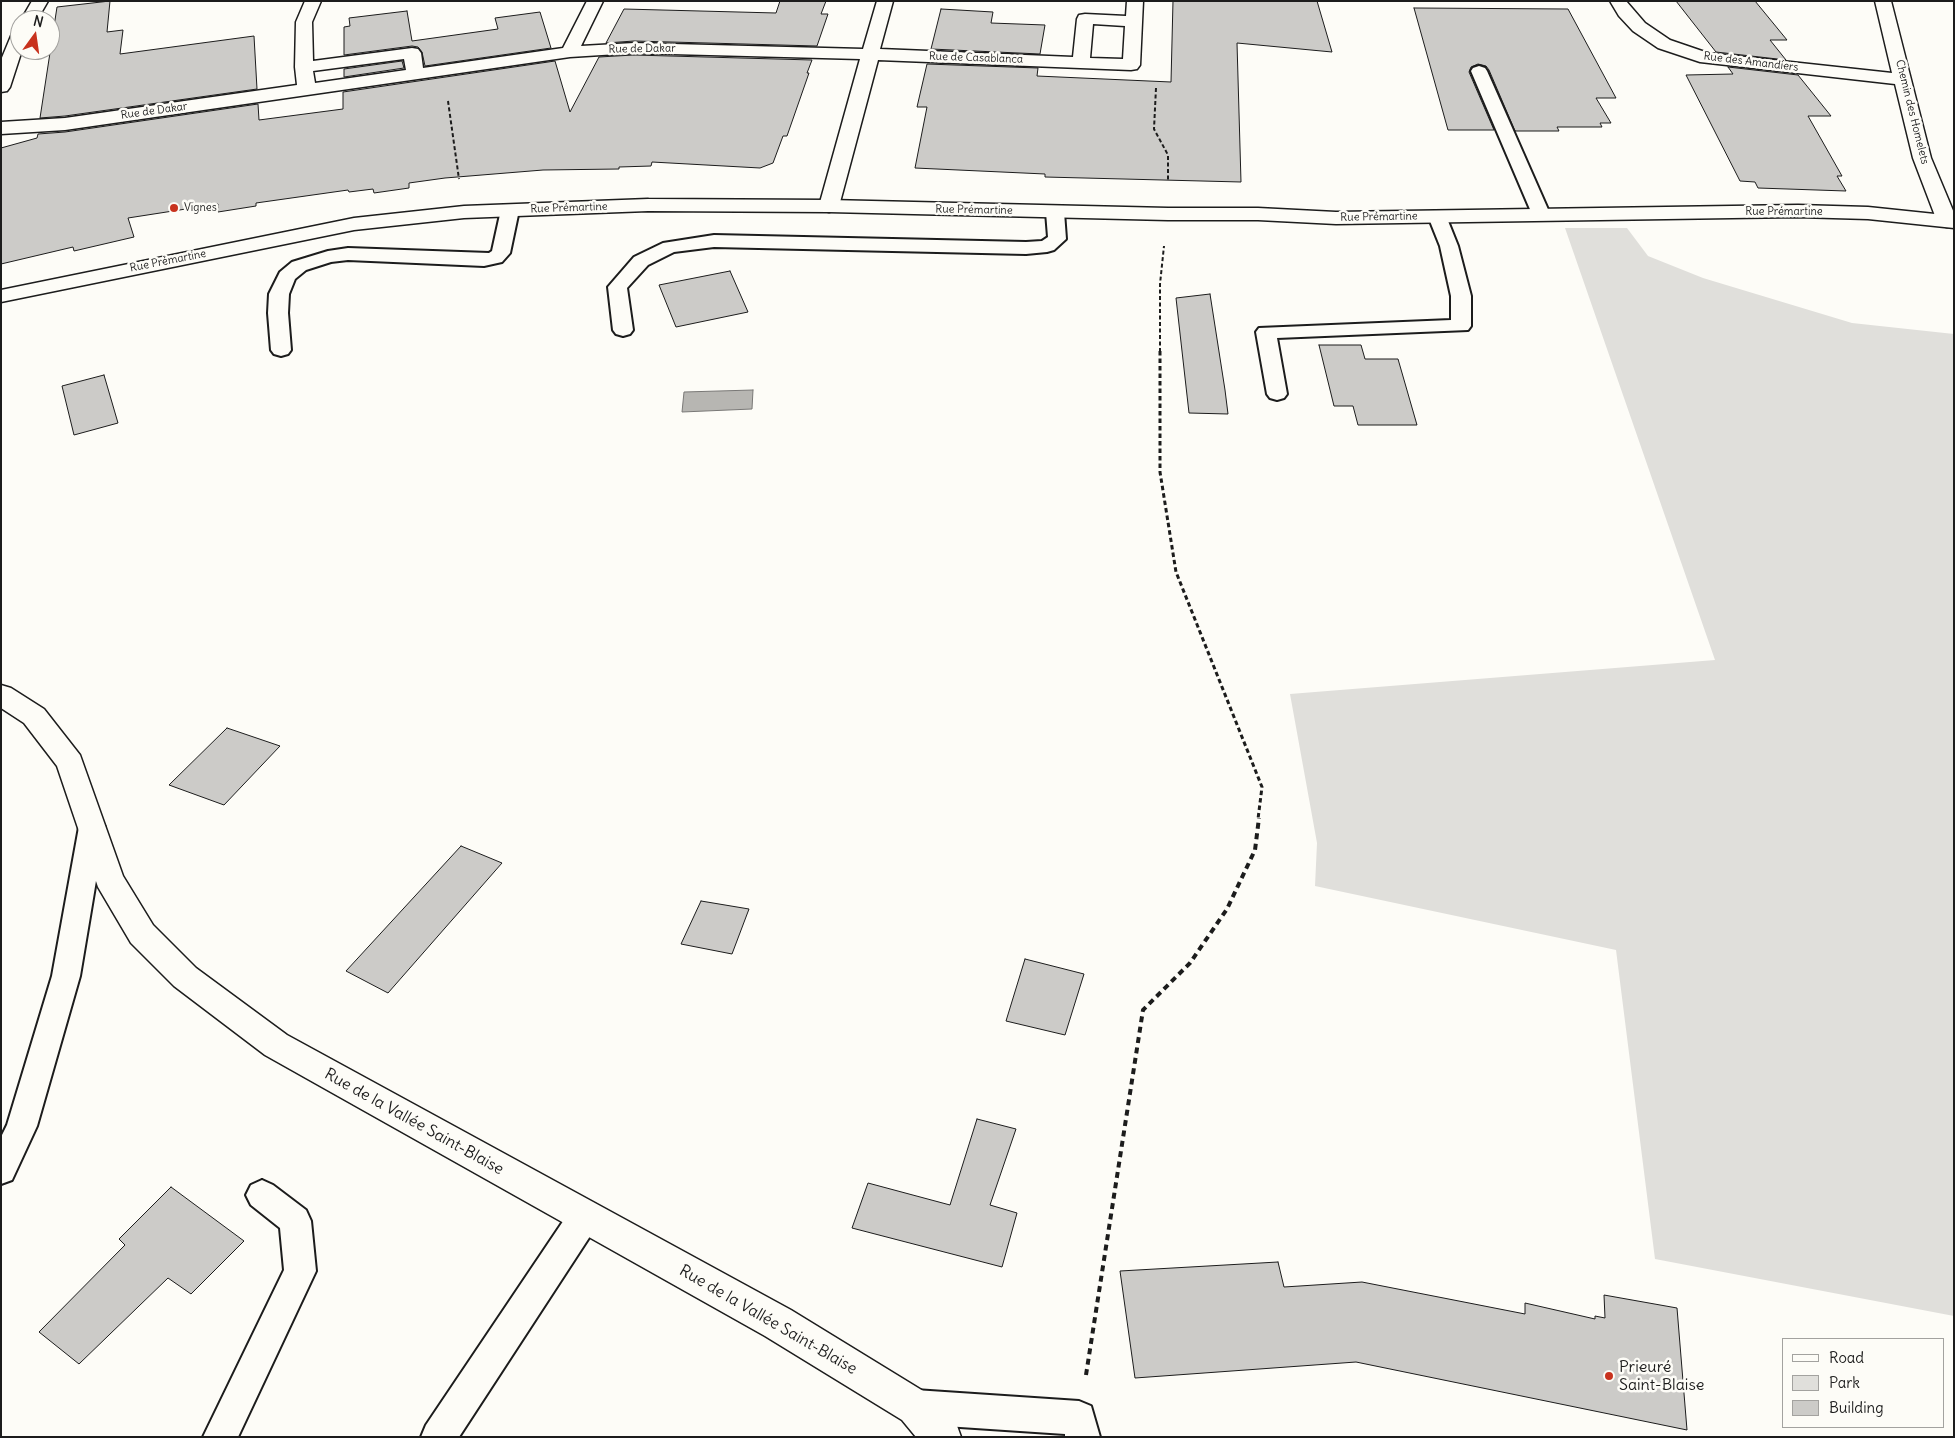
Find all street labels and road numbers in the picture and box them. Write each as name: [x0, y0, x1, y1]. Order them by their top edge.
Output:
street label: Rue de Dakar: [608, 42, 676, 56]
street label: Rue de Casablanca: [929, 50, 1023, 66]
street label: Rue des Amandiers: [1703, 50, 1799, 74]
street label: Chemin des Homelets: [1893, 58, 1931, 166]
street label: Rue de Dakar: [120, 100, 188, 122]
street label: Rue Prémartine: [530, 200, 608, 216]
street label: Rue Prémartine: [935, 203, 1013, 217]
street label: Rue Prémartine: [1745, 205, 1823, 219]
street label: Rue Prémartine: [1340, 210, 1418, 224]
street label: Rue Prémartine: [129, 247, 207, 275]
street label: Rue de la Vallée Saint-Blaise: [321, 1065, 507, 1179]
street label: Rue de la Vallée Saint-Blaise: [676, 1261, 860, 1379]

